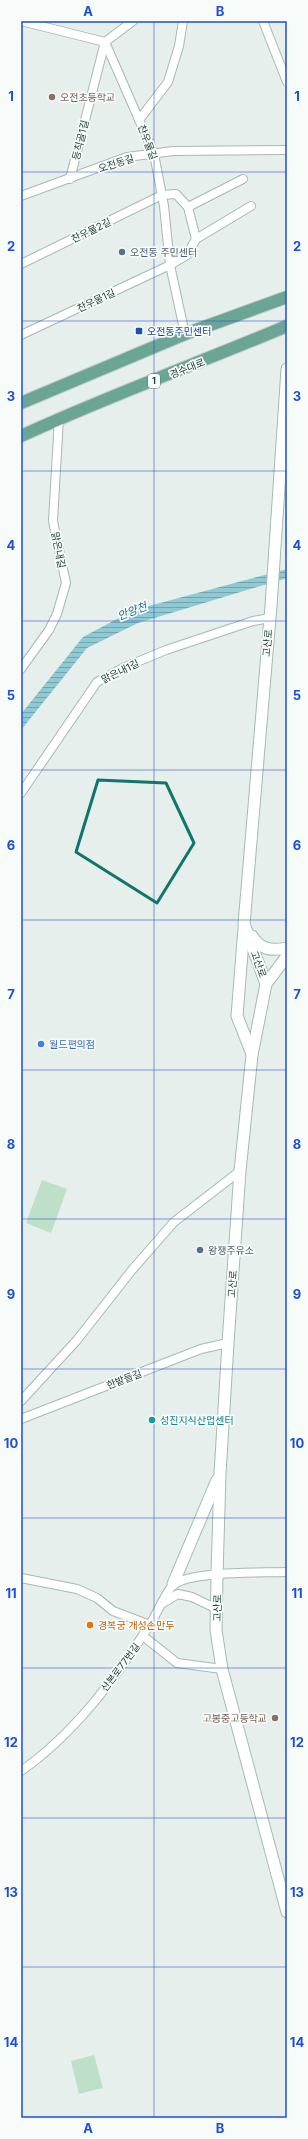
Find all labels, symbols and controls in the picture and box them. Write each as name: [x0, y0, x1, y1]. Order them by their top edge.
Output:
text: A: [83, 3, 93, 19]
text: B: [216, 3, 225, 19]
text: 1: [8, 88, 14, 104]
text: 1: [294, 88, 300, 104]
place label: 오전초등학교: [60, 91, 115, 103]
marker: 오전초등학교: [47, 92, 57, 102]
street label: 등칙골1길: [69, 119, 91, 161]
street label: 찬우물길: [136, 123, 160, 161]
street label: 오전동길: [97, 152, 135, 174]
street label: 찬우물2길: [69, 215, 113, 245]
text: 2: [7, 238, 15, 254]
text: 2: [293, 238, 301, 254]
place label: 오전동 주민센터: [130, 246, 197, 258]
marker: 오전동 주민센터: [117, 247, 127, 257]
street label: 찬우물1길: [75, 286, 117, 314]
place label: 오전동주민센터: [147, 325, 211, 337]
marker: 오전동주민센터: [134, 326, 144, 336]
street label: 경수대로: [168, 356, 206, 380]
road number: 1: [148, 374, 160, 388]
text: 3: [7, 388, 15, 404]
text: 3: [293, 388, 301, 404]
street label: 맑은내길: [50, 531, 68, 569]
text: 4: [7, 537, 16, 553]
text: 4: [293, 537, 302, 553]
water label: 안양천: [115, 598, 150, 623]
street label: 고산로: [260, 629, 274, 657]
street label: 맑은내1길: [99, 657, 141, 685]
text: 5: [7, 687, 15, 703]
text: 5: [293, 687, 301, 703]
text: 6: [7, 837, 15, 853]
text: 6: [293, 837, 301, 853]
street label: 고산로: [249, 949, 269, 979]
text: 7: [7, 986, 15, 1002]
text: 7: [293, 986, 301, 1002]
place label: 월드편의점: [49, 1038, 95, 1050]
marker: 월드편의점: [36, 1039, 46, 1049]
text: 8: [7, 1136, 15, 1152]
text: 8: [293, 1136, 301, 1152]
place label: 왕쟁주유소: [208, 1244, 254, 1256]
marker: 왕쟁주유소: [195, 1245, 205, 1255]
street label: 고산로: [225, 1270, 239, 1298]
text: 9: [7, 1286, 15, 1302]
text: 9: [293, 1286, 301, 1302]
street label: 한밭들길: [105, 1367, 143, 1391]
place label: 성진지식산업센터: [160, 1414, 234, 1426]
marker: 성진지식산업센터: [147, 1415, 157, 1425]
text: 10: [4, 1435, 18, 1451]
text: 10: [290, 1435, 304, 1451]
text: 11: [5, 1585, 17, 1601]
text: 11: [291, 1585, 303, 1601]
street label: 고산로: [211, 1594, 223, 1622]
place label: 경복궁 개성손만두: [98, 1619, 174, 1631]
marker: 경복궁 개성손만두: [85, 1620, 95, 1630]
street label: 산본로77번길: [98, 1640, 142, 1694]
place label: 고봉중고등학교: [203, 1712, 267, 1724]
marker: 고봉중고등학교: [270, 1713, 280, 1723]
text: 12: [4, 1734, 18, 1750]
text: 12: [290, 1734, 304, 1750]
text: 13: [4, 1884, 18, 1900]
text: 13: [290, 1884, 304, 1900]
text: 14: [4, 2034, 18, 2050]
text: 14: [290, 2034, 304, 2050]
text: A: [83, 2120, 93, 2136]
text: B: [216, 2120, 225, 2136]

